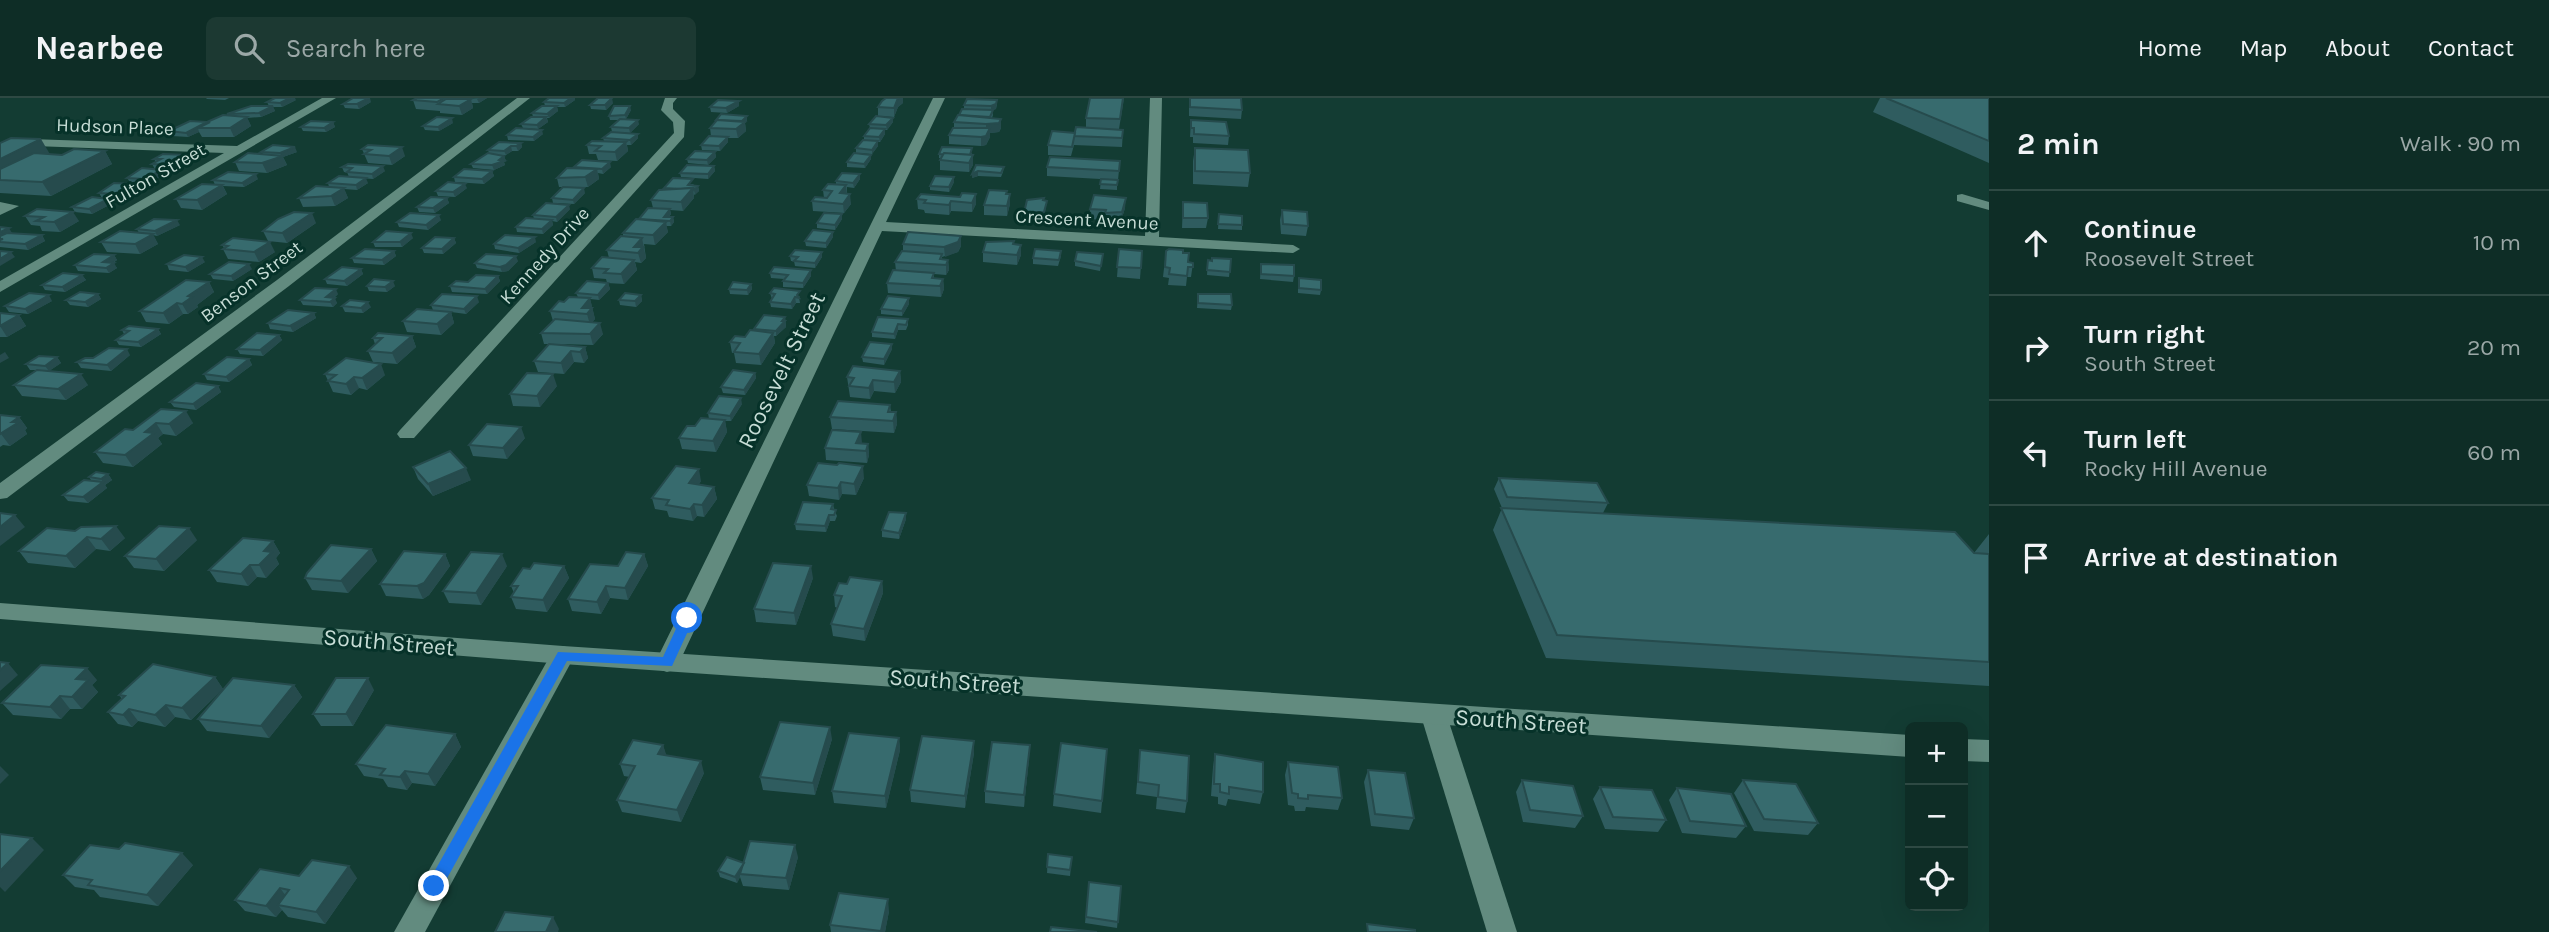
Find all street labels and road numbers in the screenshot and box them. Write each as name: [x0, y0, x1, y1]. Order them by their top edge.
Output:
street label: Hudson Place: [56, 114, 174, 140]
street label: Fulton Street: [102, 138, 209, 213]
street label: Kennedy Drive: [495, 203, 594, 309]
street label: Crescent Avenue: [1015, 205, 1159, 235]
street label: Benson Street: [196, 236, 307, 327]
street label: Roosevelt Street: [732, 288, 831, 453]
street label: South Street: [322, 623, 456, 662]
street label: South Street: [888, 663, 1022, 700]
street label: South Street: [1454, 703, 1588, 740]

